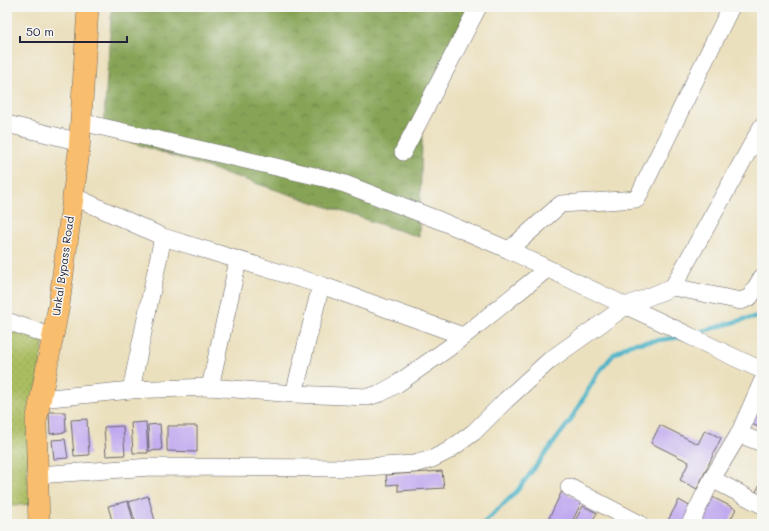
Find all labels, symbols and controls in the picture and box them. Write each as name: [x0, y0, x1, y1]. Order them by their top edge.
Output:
scale bar: [20, 18, 127, 44]
text: 50 m: [26, 23, 54, 39]
street label: Unkal Bypass Road: [48, 215, 77, 317]

